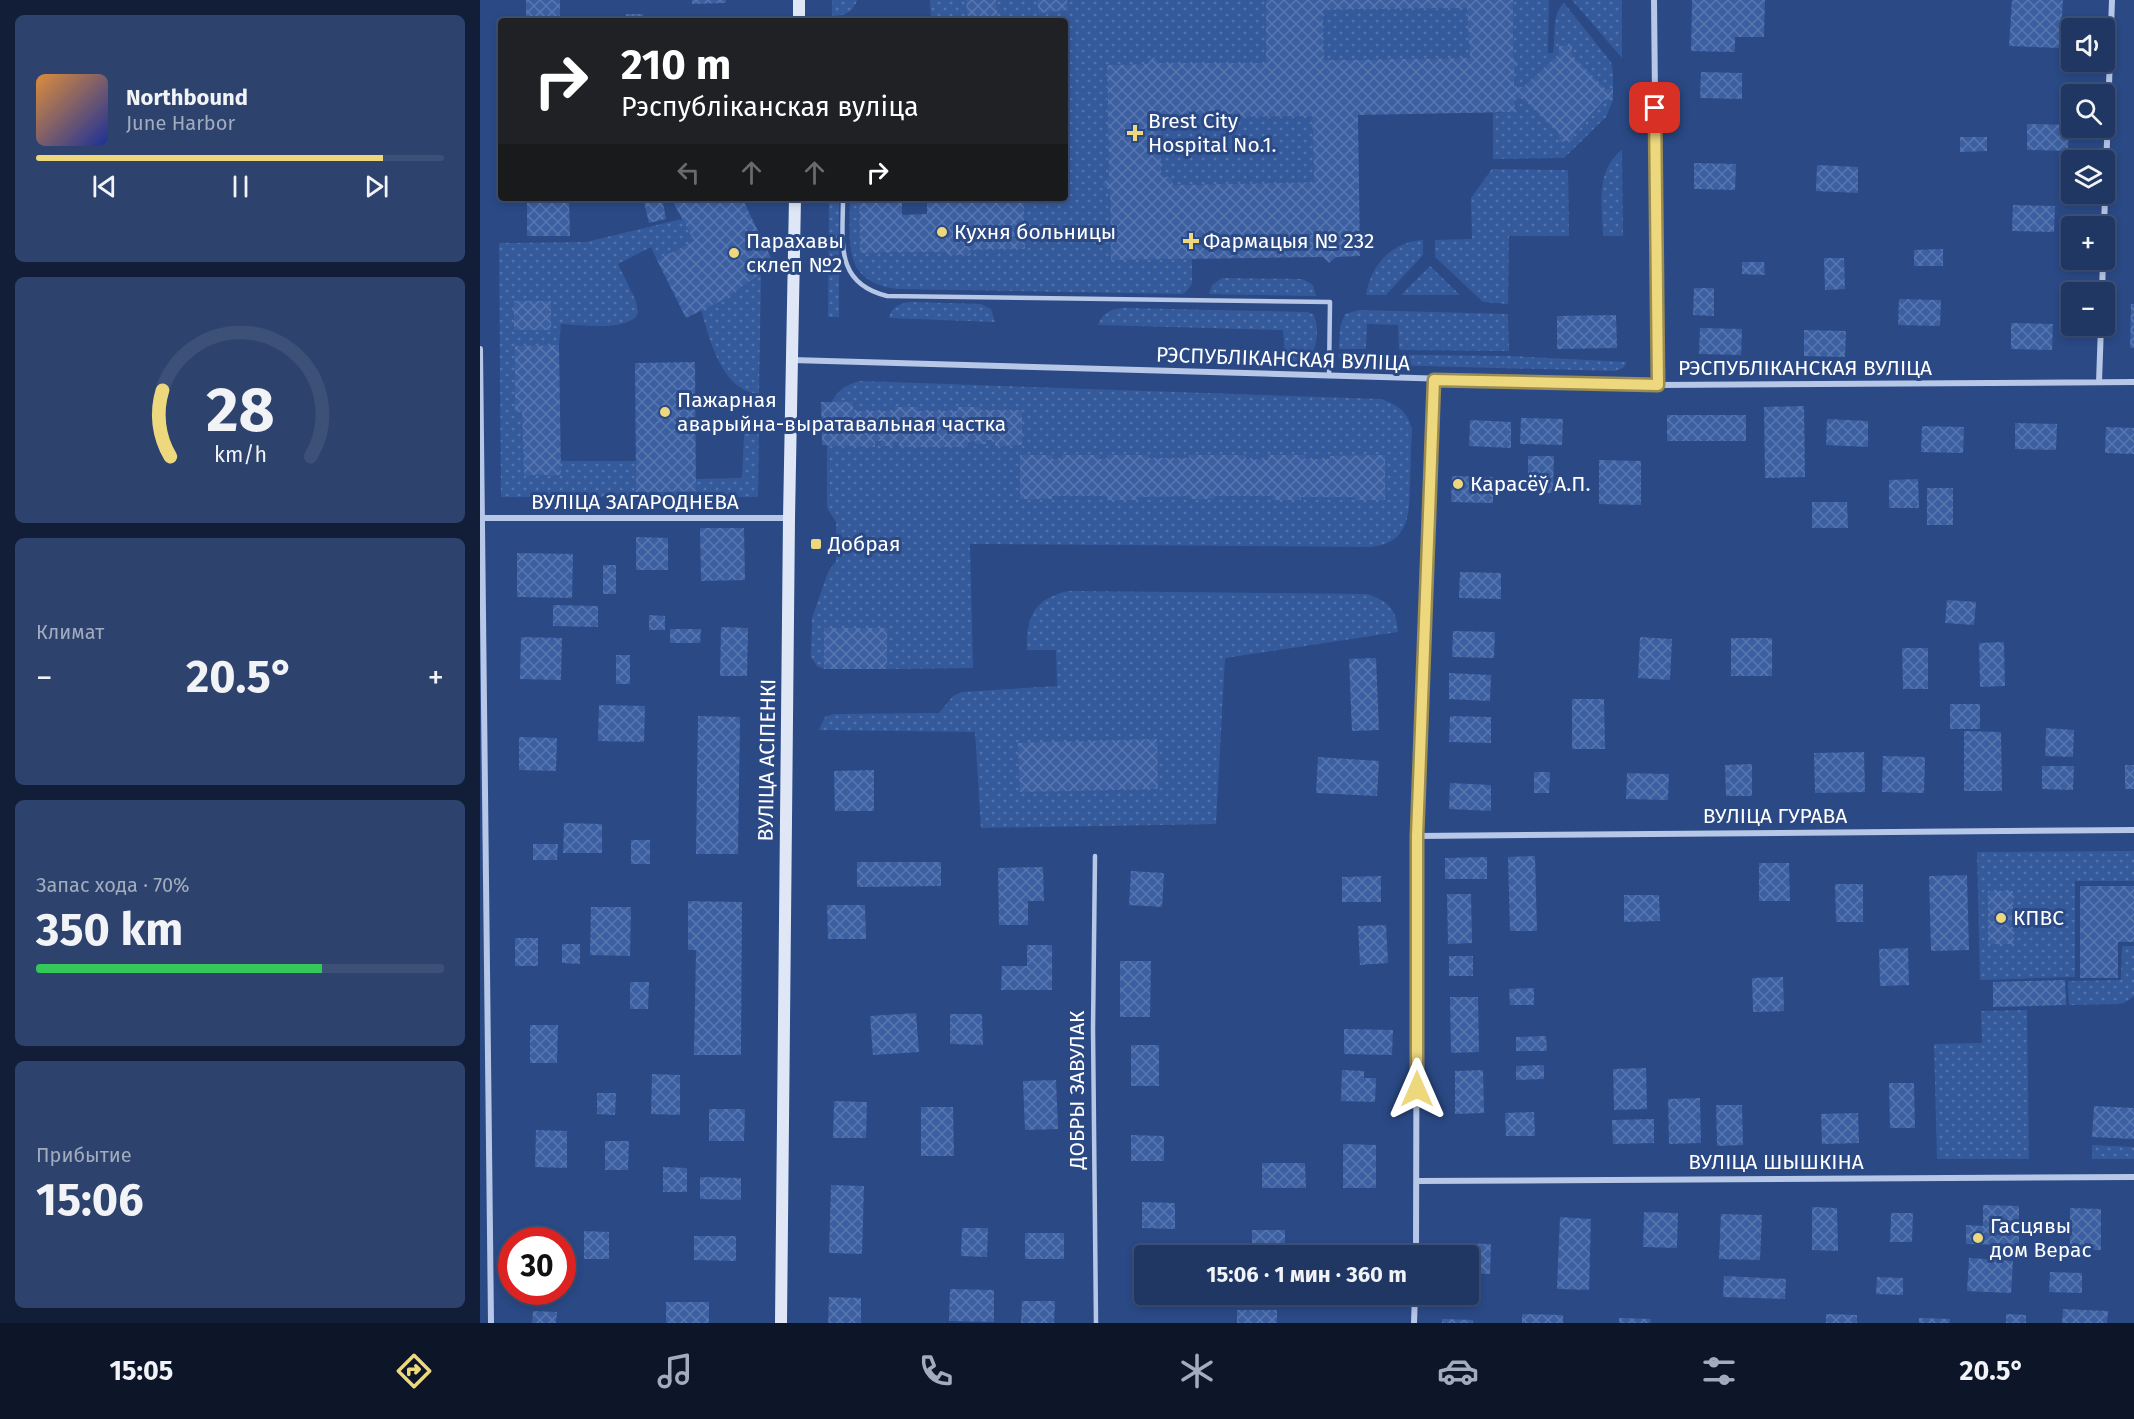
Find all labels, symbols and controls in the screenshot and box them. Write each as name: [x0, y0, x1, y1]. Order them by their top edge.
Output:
map controls: [2061, 18, 2115, 336]
button: sound: [2061, 18, 2115, 72]
text: 210 m: [621, 40, 731, 90]
icon: right: [522, 42, 600, 120]
pin: [1629, 82, 1680, 133]
text: Northbound: [126, 84, 248, 111]
button: search: [2061, 84, 2115, 138]
text: Рэспубліканская вуліца: [621, 91, 919, 123]
icon: arrive: [1638, 91, 1671, 124]
place label: Brest City Hospital No.1.: [1148, 108, 1277, 158]
text: June Harbor: [126, 111, 235, 135]
marker: Brest City Hospital No.1.: [1126, 124, 1144, 142]
button: layers: [2061, 150, 2115, 204]
icon: left: [672, 156, 705, 189]
icon: ahead: [735, 156, 768, 189]
icon: ahead: [798, 156, 831, 189]
icon: right: [861, 156, 894, 189]
icon: previous: [88, 170, 121, 203]
icon: pause: [224, 170, 257, 203]
icon: next: [360, 170, 393, 203]
button: +: [2061, 216, 2115, 270]
place label: Кухня больницы: [954, 219, 1116, 245]
marker: Кухня больницы: [935, 225, 949, 239]
place label: Парахавы склеп №2: [746, 228, 844, 278]
place label: Фармацыя № 232: [1203, 228, 1374, 254]
marker: Фармацыя № 232: [1184, 234, 1198, 248]
marker: Парахавы склеп №2: [727, 246, 741, 260]
button: −: [2061, 282, 2115, 336]
street label: РЭСПУБЛІКАНСКАЯ ВУЛІЦА: [1156, 342, 1410, 376]
street label: РЭСПУБЛІКАНСКАЯ ВУЛІЦА: [1678, 355, 1932, 381]
text: 28: [206, 373, 274, 448]
place label: Пажарная аварыйна-выратавальная частка: [677, 387, 1006, 437]
marker: Пажарная аварыйна-выратавальная частка: [658, 405, 672, 419]
text: km/h: [213, 442, 267, 468]
place label: Карасёў А.П.: [1470, 471, 1591, 497]
marker: Карасёў А.П.: [1451, 477, 1465, 491]
street label: ВУЛІЦА ЗАГАРОДНЕВА: [531, 489, 739, 515]
place label: Добрая: [827, 531, 901, 557]
marker: Добрая: [809, 537, 823, 551]
text: Климат: [36, 620, 104, 644]
text: 20.5°: [186, 650, 294, 704]
text: −: [36, 658, 53, 698]
text: +: [428, 658, 444, 698]
street label: ВУЛІЦА АСІПЕНКІ: [753, 678, 781, 842]
street label: ВУЛІЦА ГУРАВА: [1703, 803, 1847, 829]
text: Запас хода · 70%: [36, 873, 190, 897]
text: 350 km: [36, 903, 183, 957]
place label: КПВС: [2013, 905, 2064, 931]
marker: КПВС: [1994, 911, 2008, 925]
street label: ДОБРЫ ЗАВУЛАК: [1064, 1010, 1090, 1170]
position arrow: [1385, 1057, 1449, 1121]
text: Прибытие: [36, 1143, 132, 1167]
street label: ВУЛІЦА ШЫШКІНА: [1688, 1149, 1864, 1175]
text: 15:06: [36, 1173, 144, 1227]
place label: Гасцявы дом Верас: [1990, 1213, 2092, 1263]
speed limit sign: 30: [498, 1227, 576, 1305]
marker: Гасцявы дом Верас: [1971, 1231, 1985, 1245]
text: 15:06 · 1 мин · 360 m: [1206, 1261, 1407, 1288]
icon: directions: [393, 1350, 435, 1392]
icon: music: [654, 1350, 696, 1392]
icon: phone: [915, 1350, 957, 1392]
icon: climate: [1176, 1350, 1218, 1392]
icon: car: [1437, 1350, 1479, 1392]
icon: filters: [1698, 1350, 1740, 1392]
text: 15:05: [110, 1355, 173, 1387]
text: 20.5°: [1960, 1355, 2024, 1387]

